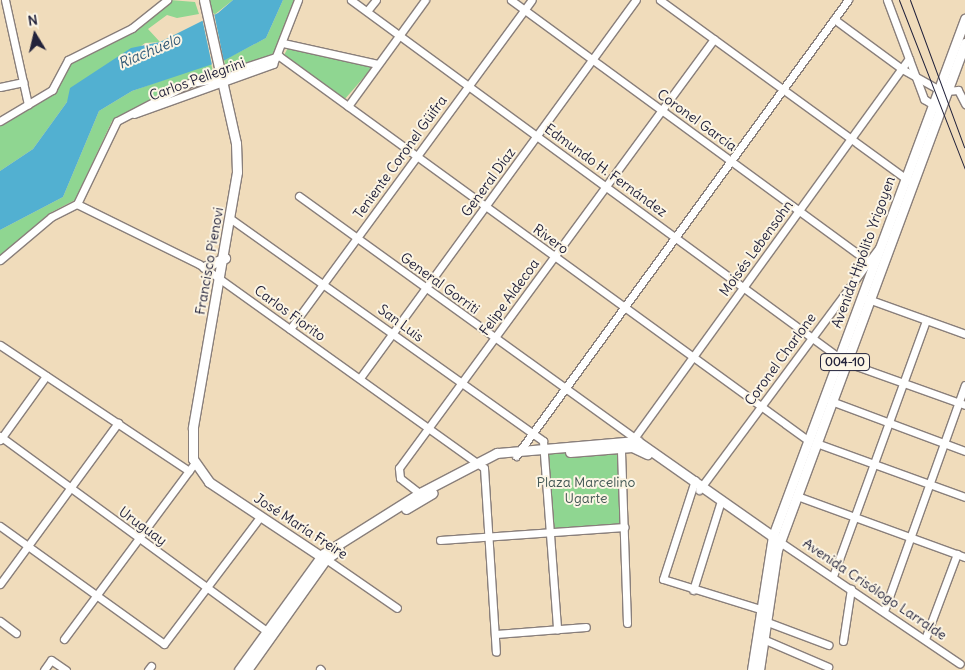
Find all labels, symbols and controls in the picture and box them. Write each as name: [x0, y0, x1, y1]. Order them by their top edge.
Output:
north arrow: [10, 10, 60, 60]
text: N: [26, 11, 39, 30]
water label: Riachuelo: [115, 30, 183, 72]
street label: Carlos Pellegrini: [147, 54, 247, 104]
street label: Coronel García: [654, 85, 740, 155]
street label: Teniente Coronel Güifra: [350, 92, 450, 222]
street label: Edmundo H. Fernández: [541, 120, 671, 220]
street label: General Díaz: [457, 144, 519, 220]
street label: Avenida Hipólito Yrigoyen: [828, 174, 898, 330]
street label: Moisés Lebensohn: [716, 197, 796, 299]
street label: Francisco Pienovi: [191, 206, 227, 316]
street label: Rivero: [530, 220, 572, 258]
street label: General Gorriti: [397, 249, 483, 317]
street label: Felipe Aldecoa: [476, 255, 542, 339]
street label: Carlos Fiorito: [251, 282, 329, 344]
street label: San Luis: [375, 301, 427, 345]
street label: Coronel Charlone: [741, 309, 819, 409]
road number: 004-10: [820, 352, 870, 372]
park label: Plaza Marcelino Ugarte: [537, 474, 635, 507]
street label: José María Freire: [251, 490, 351, 562]
street label: Uruguay: [116, 503, 170, 549]
street label: Avenida Crisólogo Larralde: [800, 535, 950, 643]

